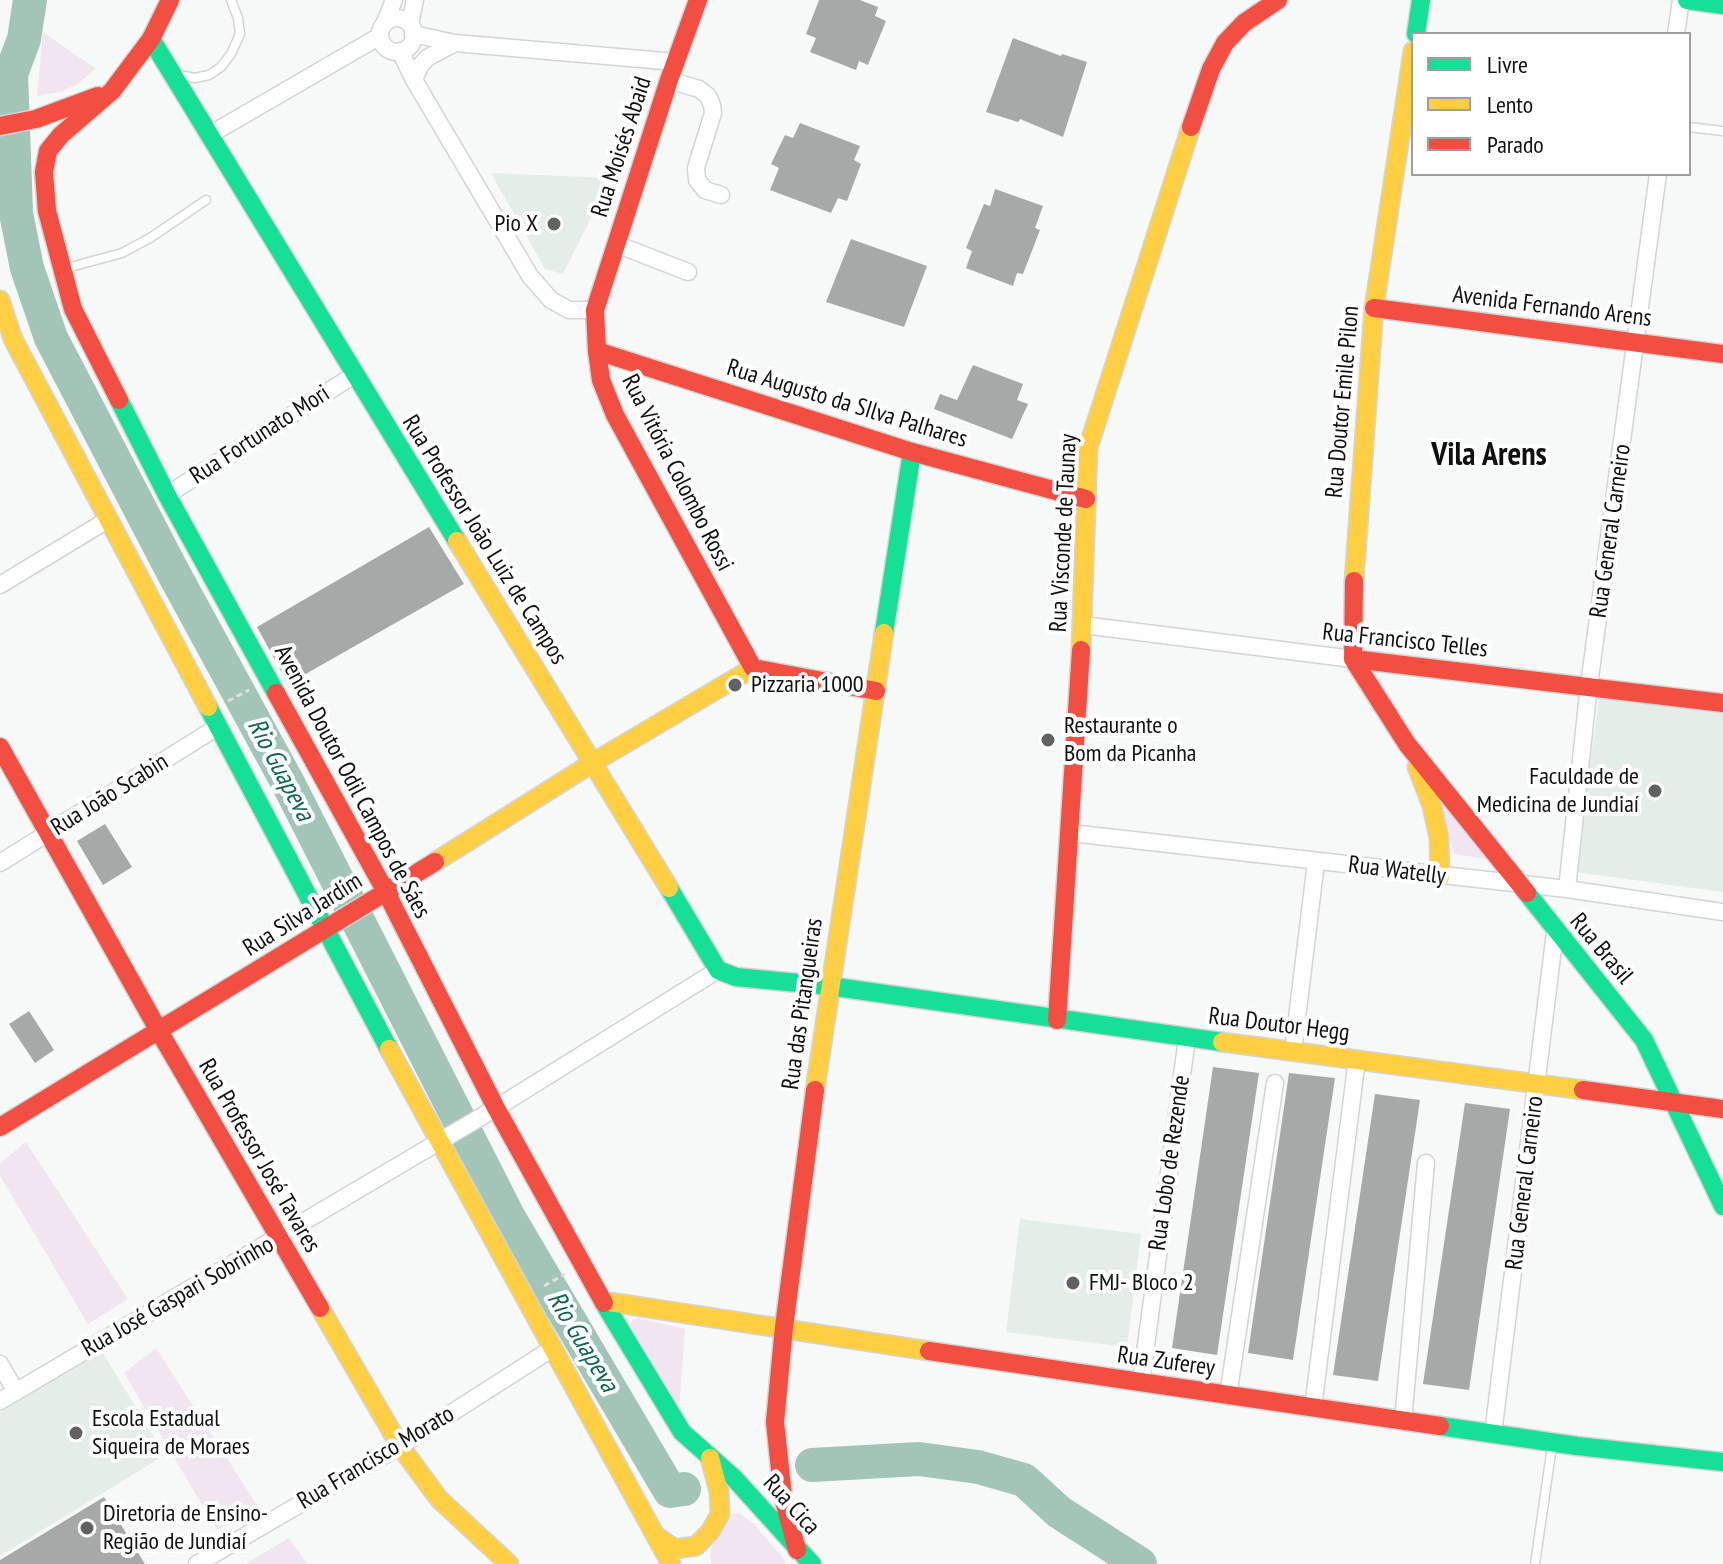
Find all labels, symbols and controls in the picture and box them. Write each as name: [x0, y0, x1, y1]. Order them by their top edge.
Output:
legend: [1411, 32, 1691, 176]
text: Livre: [1487, 49, 1528, 80]
street label: Rua Moisés Abaid: [586, 73, 658, 221]
text: Lento: [1487, 89, 1533, 120]
text: Parado: [1487, 129, 1544, 160]
place label: Pio X: [495, 210, 538, 238]
marker: Pio X: [545, 215, 563, 233]
street label: Avenida Fernando Arens: [1451, 281, 1653, 333]
street label: Rua Doutor Emile Pilon: [1320, 305, 1366, 499]
street label: Rua Augusto da SIlva Palhares: [723, 354, 971, 454]
street label: Rua Vitória Colombo Rossi: [615, 370, 739, 576]
street label: Rua Fortunato Mori: [185, 379, 335, 491]
street label: Rua Professor João Luiz de Campos: [395, 410, 573, 670]
street label: Rua Visconde de Taunay: [1044, 433, 1084, 633]
district label: Vila Arens: [1431, 437, 1547, 475]
street label: Rua General Carneiro: [1585, 442, 1637, 620]
street label: Rua Francisco Telles: [1321, 618, 1489, 664]
street label: Avenida Doutor Odil Campos de Sáes: [268, 641, 436, 923]
place label: Pizzaria 1000: [751, 671, 864, 699]
marker: Pizzaria 1000: [726, 676, 744, 694]
place label: Restaurante o Bom da Picanha: [1064, 712, 1196, 768]
water label: Rio Guapeva: [240, 713, 320, 827]
marker: Restaurante o Bom da Picanha: [1039, 731, 1057, 749]
street label: Rua João Scabin: [46, 748, 174, 842]
place label: Faculdade de Medicina de Jundiaí: [1477, 763, 1639, 819]
marker: Faculdade de Medicina de Jundiaí: [1646, 782, 1664, 800]
street label: Rua Watelly: [1347, 851, 1447, 891]
street label: Rua Silva Jardim: [238, 867, 368, 963]
street label: Rua Brasil: [1563, 908, 1639, 990]
street label: Rua das Pitangueiras: [777, 916, 829, 1092]
street label: Rua Doutor Hegg: [1207, 1002, 1351, 1048]
street label: Rua Professor José Tavares: [192, 1054, 326, 1258]
street label: Rua Lobo de Rezende: [1143, 1074, 1197, 1252]
street label: Rua General Carneiro: [1500, 1094, 1550, 1272]
street label: Rua José Gaspari Sobrinho: [77, 1230, 279, 1364]
place label: FMJ- Bloco 2: [1089, 1269, 1194, 1297]
marker: FMJ- Bloco 2: [1064, 1274, 1082, 1292]
water label: Rio Guapeva: [540, 1286, 624, 1398]
street label: Rua Zuferey: [1115, 1341, 1217, 1383]
street label: Rua Francisco Morato: [293, 1400, 459, 1516]
place label: Escola Estadual Siqueira de Moraes: [92, 1405, 250, 1461]
marker: Escola Estadual Siqueira de Moraes: [67, 1424, 85, 1442]
street label: Rua Cica: [757, 1469, 825, 1541]
place label: Diretoria de Ensino- Região de Jundiaí: [103, 1500, 268, 1556]
marker: Diretoria de Ensino- Região de Jundiaí: [78, 1519, 96, 1537]

